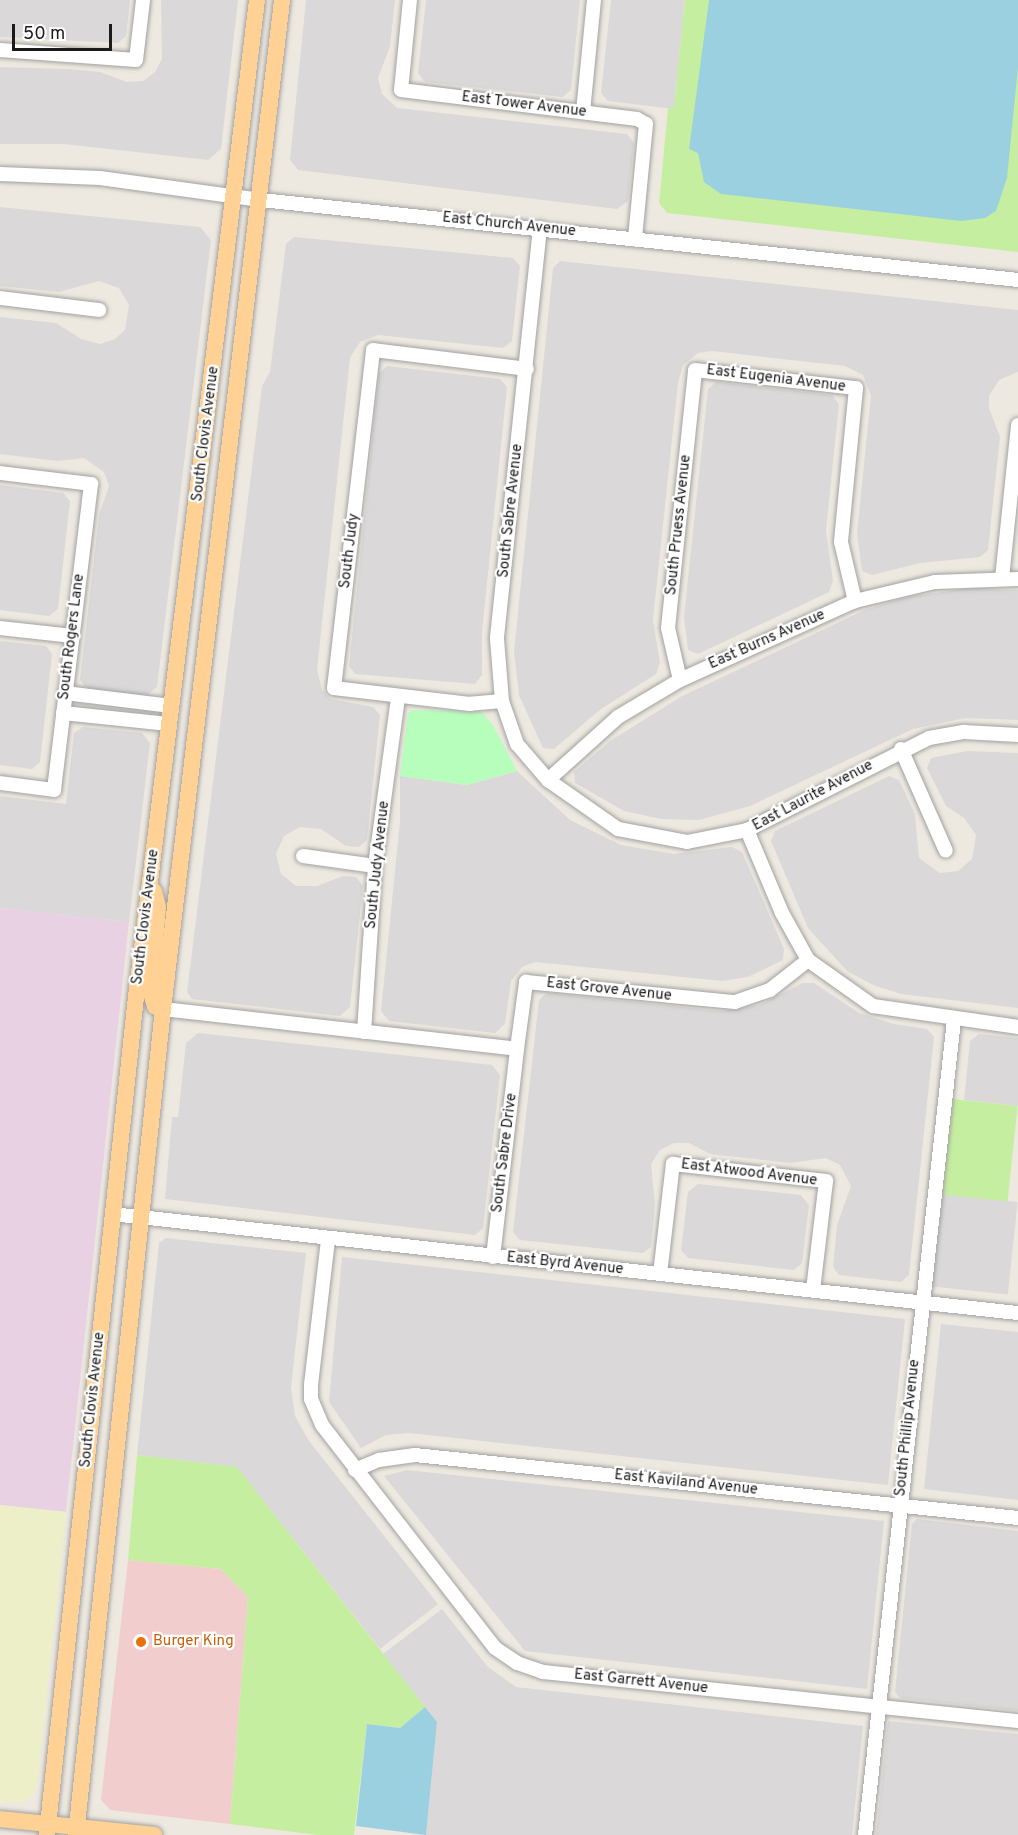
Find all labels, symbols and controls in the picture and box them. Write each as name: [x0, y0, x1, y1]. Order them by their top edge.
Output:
scale bar: [15, 12, 116, 50]
text: 50 m: [23, 23, 65, 46]
street label: East Tower Avenue: [460, 88, 588, 122]
street label: East Church Avenue: [441, 209, 577, 241]
street label: East Eugenia Avenue: [705, 361, 847, 397]
street label: South Clovis Avenue: [189, 365, 223, 503]
street label: South Sabre Avenue: [495, 443, 527, 579]
street label: South Pruess Avenue: [663, 453, 695, 597]
street label: South Judy: [336, 512, 364, 590]
street label: South Rogers Lane: [55, 573, 89, 701]
street label: East Burns Avenue: [706, 606, 828, 674]
street label: East Laurite Avenue: [749, 756, 877, 836]
street label: South Judy Avenue: [362, 800, 394, 930]
street label: South Clovis Avenue: [129, 848, 163, 986]
street label: East Grove Avenue: [545, 974, 673, 1006]
street label: South Sabre Drive: [489, 1092, 521, 1214]
street label: East Atwood Avenue: [679, 1156, 819, 1190]
street label: East Byrd Avenue: [505, 1249, 625, 1279]
street label: South Clovis Avenue: [77, 1331, 109, 1469]
street label: South Phillip Avenue: [892, 1358, 924, 1498]
street label: East Kaviland Avenue: [613, 1466, 759, 1500]
place label: Burger King: [153, 1633, 234, 1651]
marker: Burger King: [134, 1635, 148, 1649]
street label: East Garrett Avenue: [573, 1666, 709, 1698]

